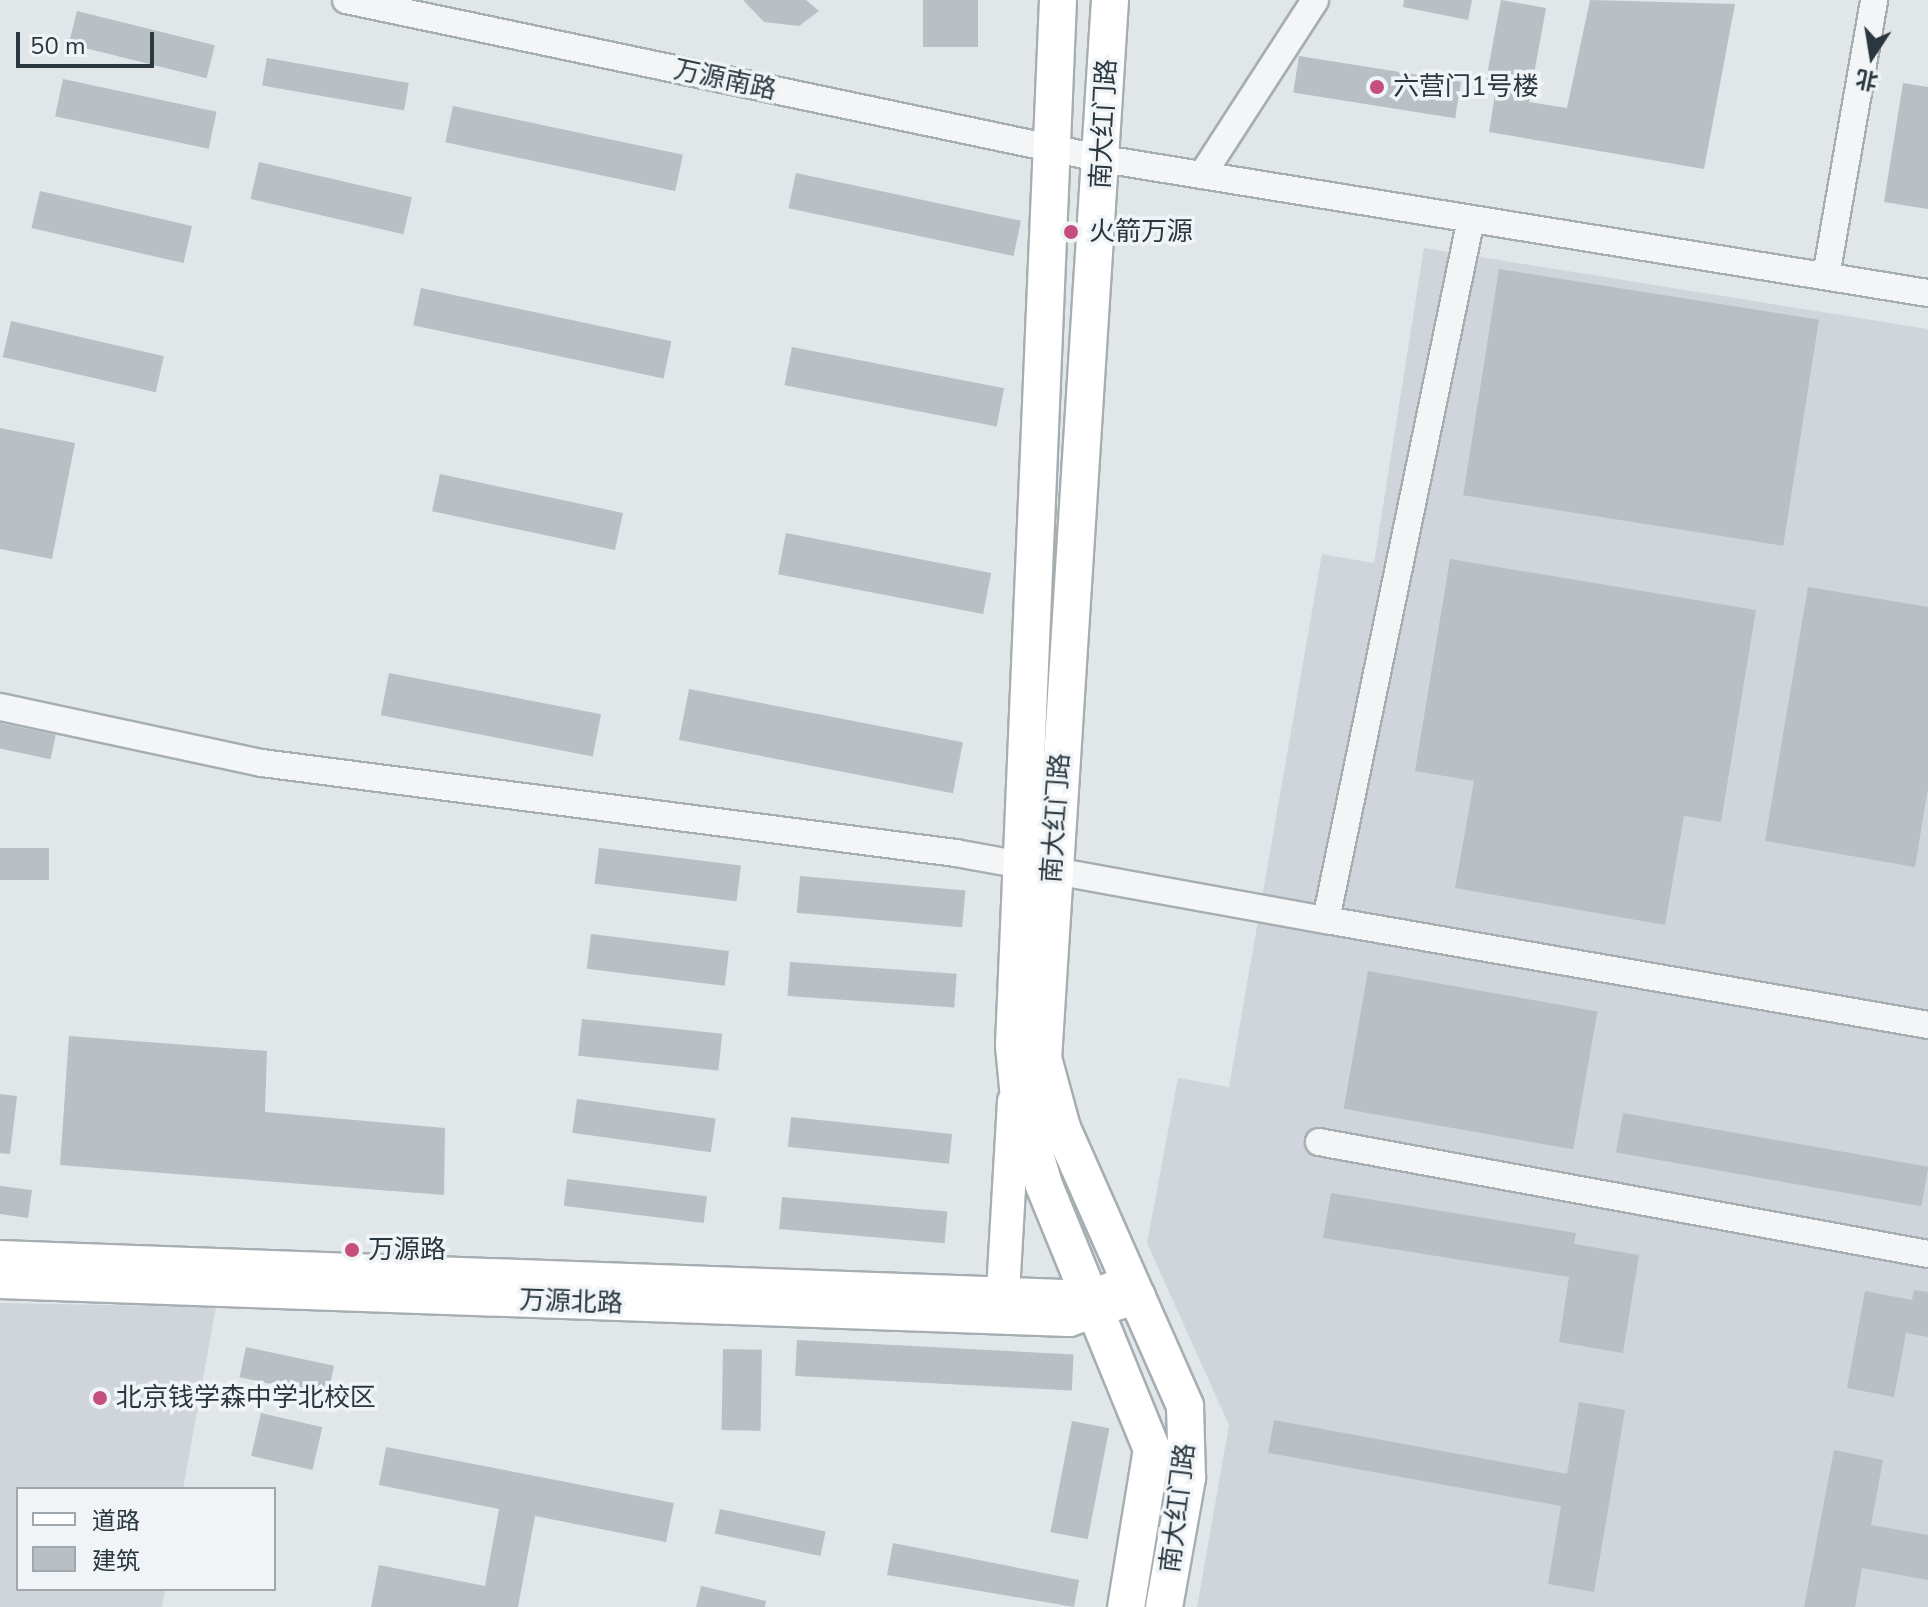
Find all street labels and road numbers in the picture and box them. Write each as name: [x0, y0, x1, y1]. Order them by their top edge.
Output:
street label: 万源南路: [671, 54, 779, 106]
street label: 南大红门路: [1085, 58, 1123, 190]
street label: 南大红门路: [1036, 752, 1076, 884]
street label: 万源北路: [518, 1285, 624, 1319]
street label: 南大红门路: [1155, 1442, 1201, 1574]

